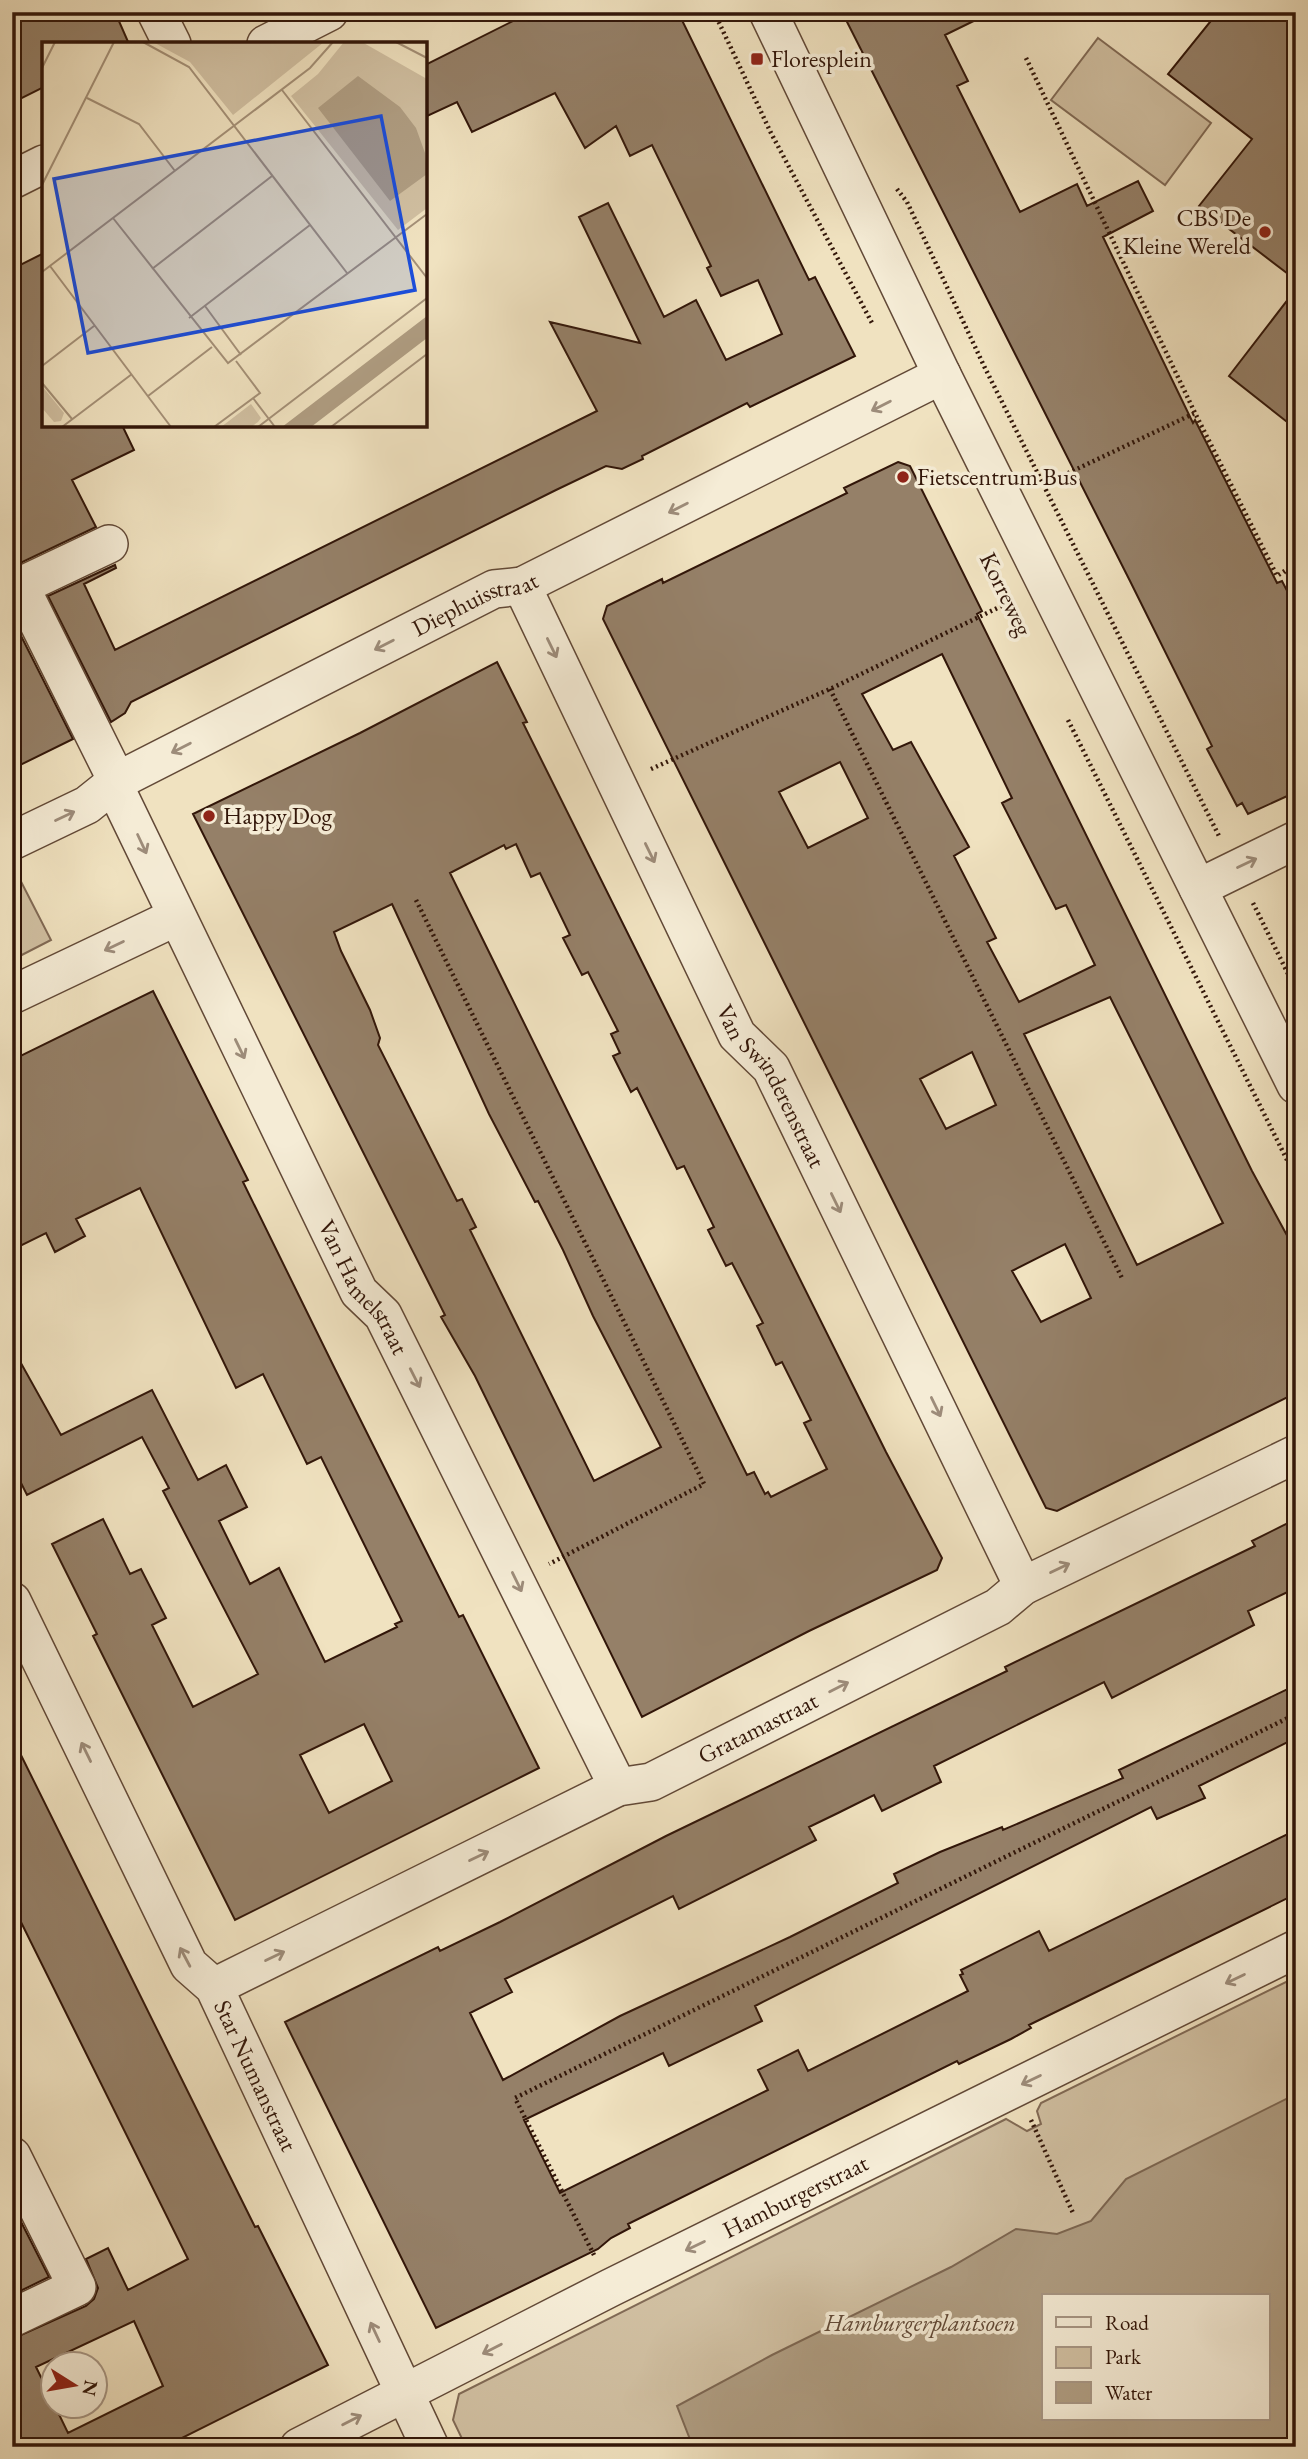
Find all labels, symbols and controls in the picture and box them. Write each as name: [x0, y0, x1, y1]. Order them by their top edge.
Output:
inset map: [42, 42, 427, 427]
place label: Floresplein: [771, 43, 872, 74]
marker: Floresplein: [749, 51, 765, 67]
place label: CBS De Kleine Wereld: [1123, 202, 1252, 261]
marker: CBS De Kleine Wereld: [1257, 224, 1273, 240]
one-way arrow: [871, 399, 892, 413]
place label: Fietscentrum Bus: [917, 461, 1077, 492]
marker: Fietscentrum Bus: [895, 469, 911, 485]
one-way arrow: [668, 501, 689, 515]
street label: Korreweg: [973, 547, 1040, 641]
street label: Diephuisstraat: [407, 564, 544, 643]
one-way arrow: [545, 637, 559, 658]
one-way arrow: [374, 638, 395, 652]
one-way arrow: [171, 741, 192, 755]
place label: Happy Dog: [223, 800, 333, 831]
one-way arrow: [54, 808, 75, 822]
marker: Happy Dog: [201, 808, 217, 824]
one-way arrow: [136, 833, 149, 854]
one-way arrow: [644, 842, 657, 863]
one-way arrow: [1236, 856, 1257, 869]
one-way arrow: [104, 940, 125, 953]
street label: Van Swinderenstraat: [710, 999, 833, 1173]
one-way arrow: [234, 1038, 248, 1059]
one-way arrow: [830, 1192, 844, 1213]
street label: Van Hamelstraat: [311, 1215, 416, 1360]
one-way arrow: [409, 1367, 422, 1388]
one-way arrow: [930, 1396, 943, 1417]
one-way arrow: [1049, 1561, 1070, 1574]
one-way arrow: [511, 1571, 524, 1592]
one-way arrow: [828, 1679, 849, 1693]
street label: Gratamastraat: [693, 1684, 823, 1771]
one-way arrow: [78, 1742, 92, 1763]
one-way arrow: [468, 1848, 489, 1862]
one-way arrow: [178, 1947, 192, 1967]
one-way arrow: [264, 1949, 285, 1963]
one-way arrow: [1225, 1972, 1246, 1986]
street label: Star Numanstraat: [207, 1995, 305, 2157]
one-way arrow: [1021, 2074, 1042, 2087]
street label: Hamburgerstraat: [717, 2147, 874, 2245]
one-way arrow: [685, 2240, 706, 2254]
legend: [1042, 2294, 1270, 2420]
park label: Hamburgerplantsoen: [823, 2307, 1016, 2338]
text: Road: [1105, 2309, 1149, 2336]
one-way arrow: [368, 2322, 381, 2343]
one-way arrow: [482, 2342, 503, 2356]
text: Park: [1105, 2343, 1142, 2370]
north arrow: [38, 2350, 108, 2420]
text: N: [76, 2378, 104, 2399]
text: Water: [1105, 2379, 1152, 2406]
one-way arrow: [341, 2413, 362, 2427]

